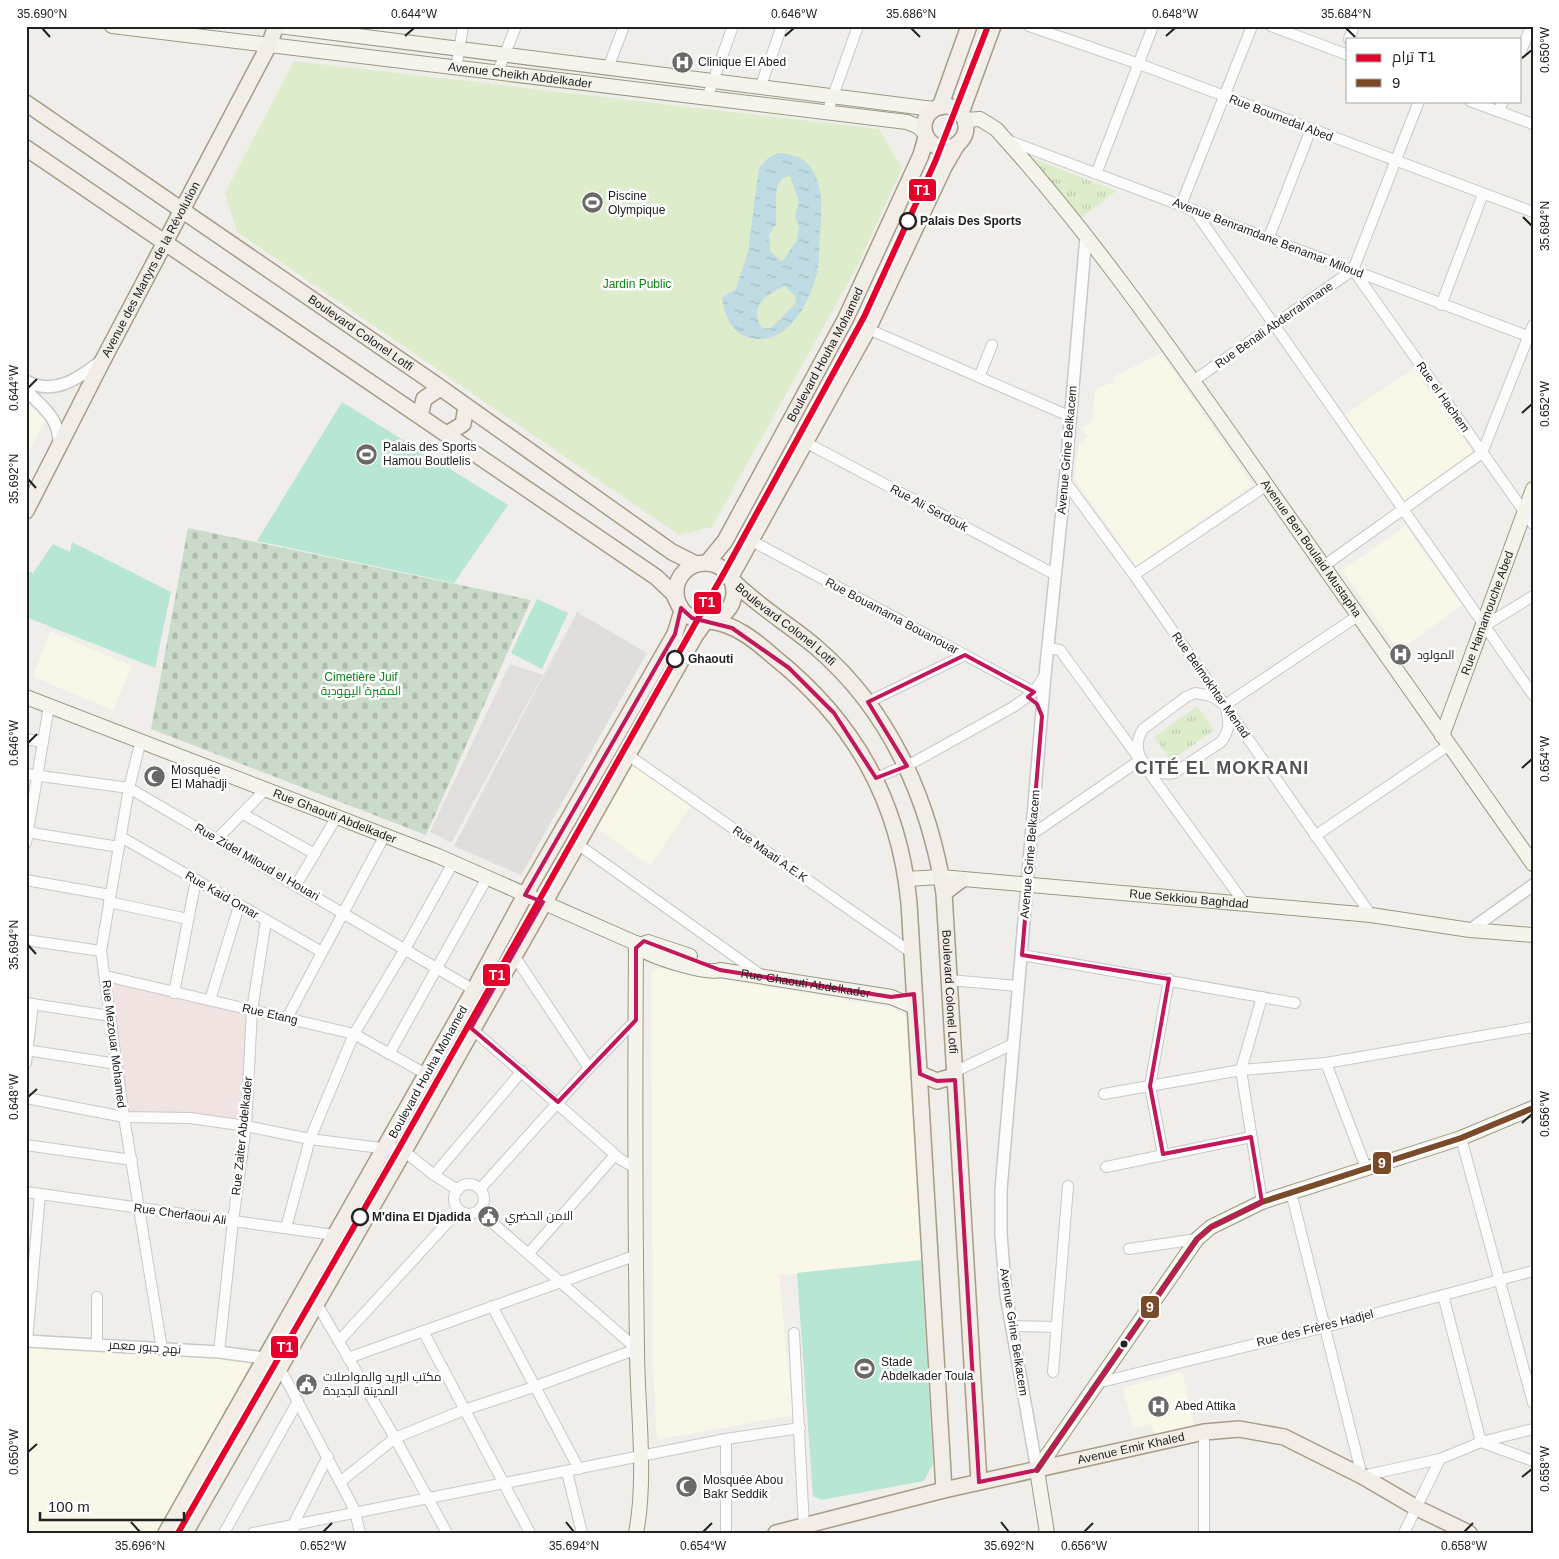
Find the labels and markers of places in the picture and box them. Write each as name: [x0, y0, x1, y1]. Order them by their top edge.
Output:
hospital icon: Clinique El Abed: [670, 50, 694, 74]
place label: Clinique El Abed: [698, 55, 786, 69]
place label: Piscine Olympique: [608, 189, 666, 217]
sports icon: Piscine Olympique: [580, 191, 604, 215]
marker: Palais Des Sports: [899, 212, 917, 230]
place label: Palais Des Sports: [920, 214, 1022, 228]
place label: Palais des Sports Hamou Boutlelis: [383, 440, 476, 468]
sports icon: Palais des Sports Hamou Boutlelis: [355, 442, 379, 466]
hospital icon: المولود: [1389, 643, 1413, 667]
place label: المولود: [1417, 648, 1455, 662]
marker: Ghaouti: [666, 650, 684, 668]
place label: Ghaouti: [688, 652, 733, 666]
place label: Mosquée El Mahadji: [171, 763, 227, 791]
mosque icon: Mosquée El Mahadji: [143, 765, 167, 789]
public building icon: الامن الحضري: [477, 1204, 501, 1228]
marker: M'dina El Djadida: [351, 1208, 369, 1226]
place label: الامن الحضري: [505, 1209, 573, 1226]
place label: M'dina El Djadida: [372, 1210, 471, 1224]
unlabelled marker: [1119, 1339, 1129, 1349]
place label: Stade Abdelkader Toula: [881, 1355, 974, 1383]
sports icon: Stade Abdelkader Toula: [853, 1357, 877, 1381]
place label: مكتب البريد والمواصلات المدينة الجديدة: [323, 1370, 442, 1398]
public building icon: مكتب البريد والمواصلات المدينة الجديدة: [295, 1372, 319, 1396]
hospital icon: Abed Attika: [1147, 1394, 1171, 1418]
place label: Abed Attika: [1175, 1399, 1236, 1413]
place label: Mosquée Abou Bakr Seddik: [703, 1473, 783, 1501]
mosque icon: Mosquée Abou Bakr Seddik: [675, 1475, 699, 1499]

